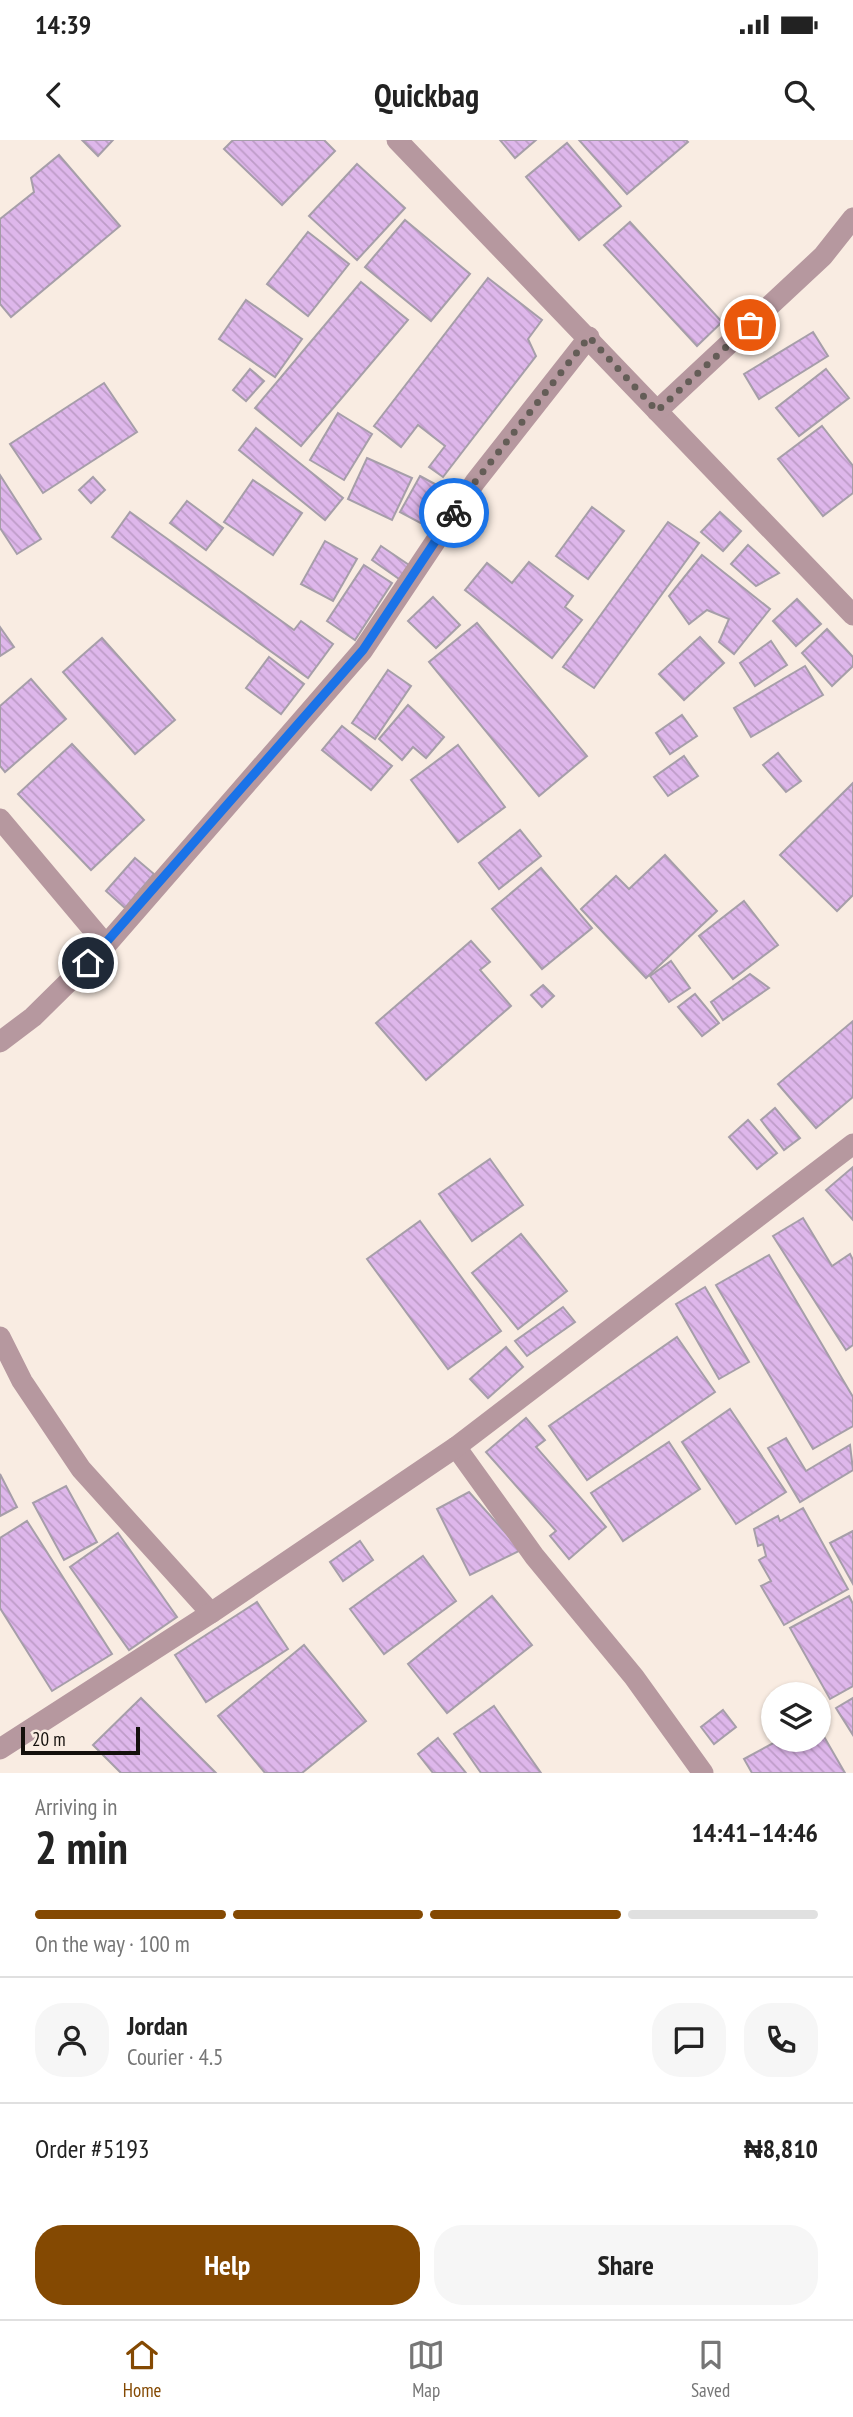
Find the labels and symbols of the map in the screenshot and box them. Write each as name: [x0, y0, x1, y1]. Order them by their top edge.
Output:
pin: [720, 295, 780, 355]
courier: [419, 478, 489, 548]
pin: [58, 933, 118, 993]
scale bar: [21, 1724, 140, 1756]

